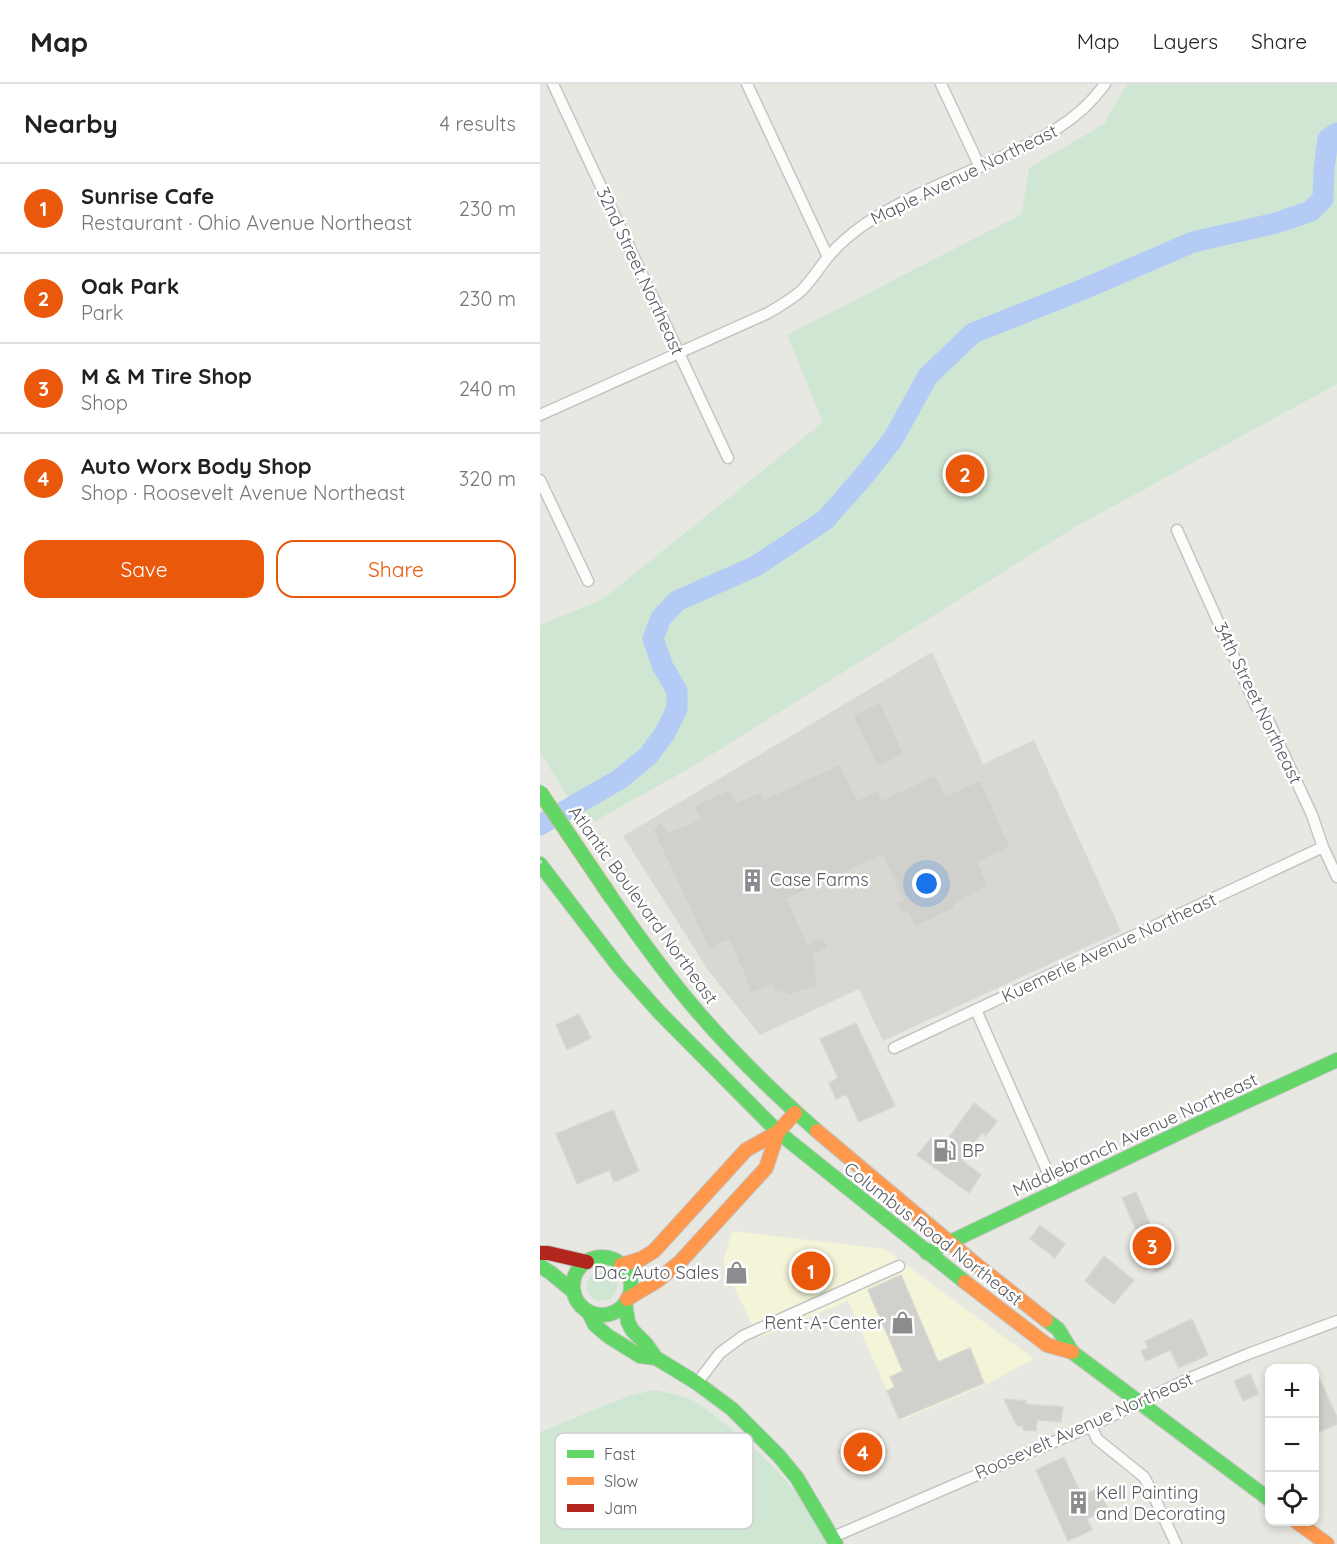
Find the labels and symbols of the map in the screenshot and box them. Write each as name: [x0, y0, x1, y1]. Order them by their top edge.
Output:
street label: Maple Avenue Northeast: [867, 119, 1061, 230]
street label: 32nd Street Northeast: [591, 183, 689, 358]
pin: 2: [946, 452, 984, 496]
street label: 34th Street Northeast: [1209, 618, 1308, 787]
street label: Atlantic Boulevard Northeast: [564, 801, 723, 1008]
building icon: Case Farms: [739, 867, 765, 893]
place label: Case Farms: [770, 868, 869, 891]
your location: [912, 869, 941, 898]
street label: Kuemerle Avenue Northeast: [998, 888, 1220, 1007]
street label: Middlebranch Avenue Northeast: [1009, 1068, 1261, 1201]
fuel station icon: BP: [931, 1138, 957, 1164]
place label: BP: [962, 1139, 984, 1162]
street label: Columbus Road Northeast: [839, 1157, 1027, 1310]
pin: 3: [1132, 1224, 1172, 1268]
pin: 1: [792, 1248, 830, 1294]
shop icon: Dac Auto Sales: [724, 1260, 750, 1286]
place label: Dac Auto Sales: [594, 1261, 719, 1284]
shop icon: Rent-A-Center: [889, 1310, 915, 1336]
place label: Rent-A-Center: [764, 1311, 884, 1334]
street label: Roosevelt Avenue Northeast: [971, 1367, 1196, 1484]
pin: 4: [844, 1430, 882, 1474]
legend: [555, 1433, 753, 1529]
text: Fast: [604, 1444, 635, 1464]
text: Slow: [604, 1471, 638, 1491]
place label: Kell Painting and Decorating: [1096, 1481, 1226, 1525]
building icon: Kell Painting and Decorating: [1065, 1490, 1091, 1516]
text: Jam: [604, 1498, 637, 1518]

